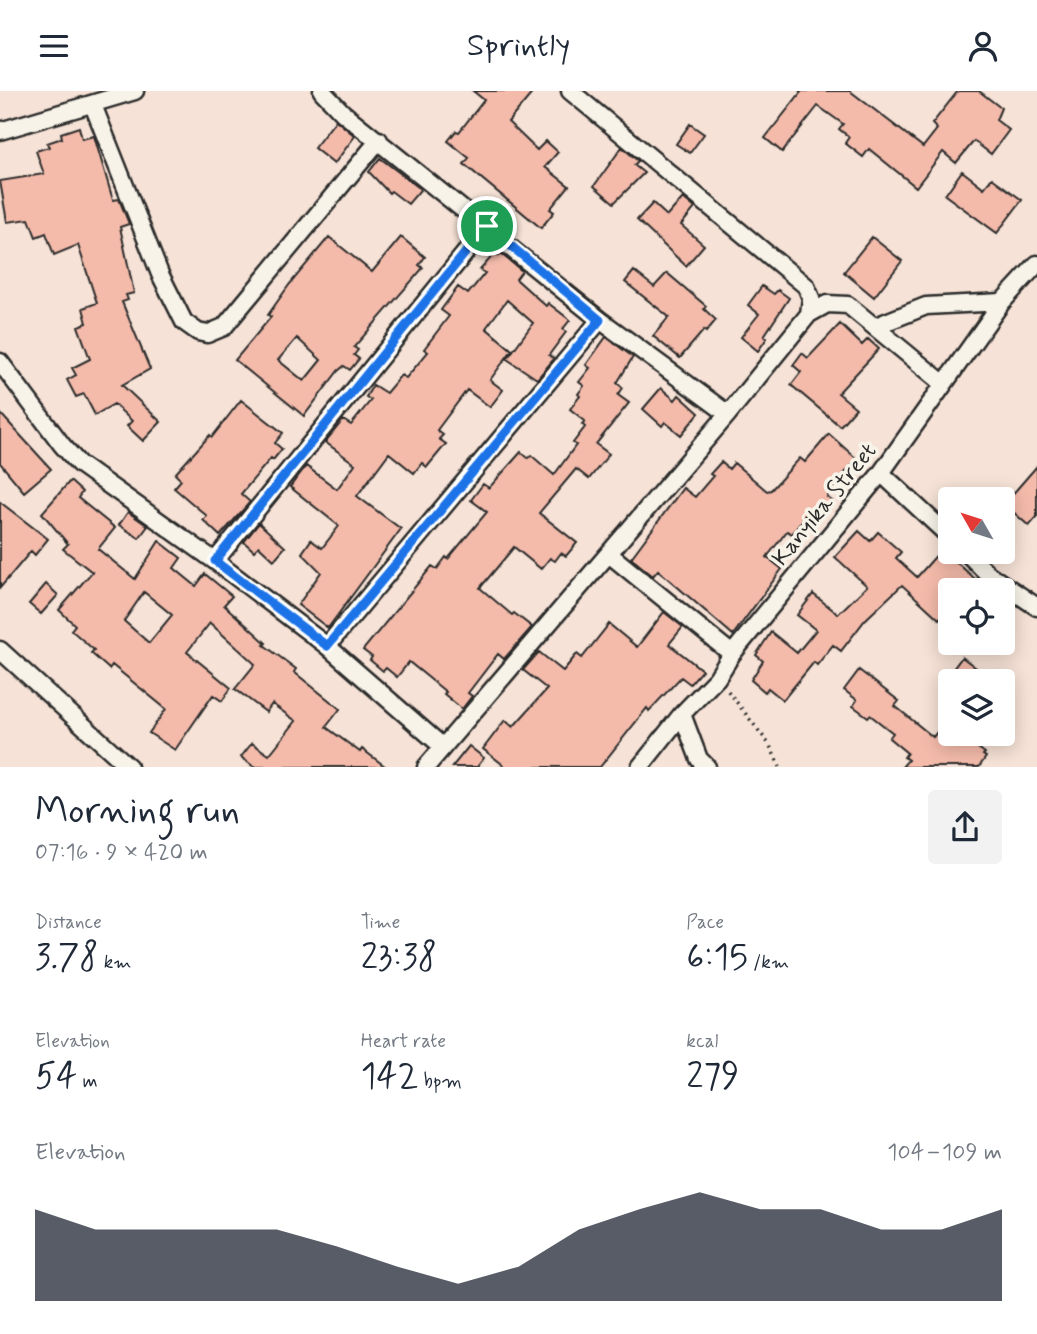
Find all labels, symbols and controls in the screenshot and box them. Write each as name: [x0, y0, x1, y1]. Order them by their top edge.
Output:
text: Sprintly: [467, 25, 570, 67]
icon: menu: [35, 27, 73, 65]
icon: person: [964, 27, 1002, 65]
pin: [457, 196, 517, 256]
icon: arrive: [468, 207, 506, 245]
street label: Kanyika Street: [766, 437, 884, 573]
north arrow: [938, 487, 1015, 563]
map controls: [938, 487, 1015, 746]
button: locate: [938, 578, 1015, 655]
button: layers: [938, 669, 1015, 746]
text: Morning run: [35, 787, 240, 836]
button: share: [928, 790, 1002, 864]
text: 07:16 · 9 × 420 m: [35, 838, 208, 868]
text: Distance: [35, 910, 102, 935]
text: Time: [361, 910, 400, 935]
text: Pace: [686, 910, 724, 935]
text: 3.78: [35, 935, 99, 981]
text: 23:38: [361, 935, 437, 981]
text: 6:15: [686, 935, 748, 981]
text: km: [99, 950, 131, 975]
text: /km: [748, 950, 789, 975]
text: Elevation: [35, 1029, 110, 1054]
text: Heart rate: [361, 1029, 446, 1054]
text: kcal: [686, 1029, 718, 1054]
text: 54: [35, 1054, 77, 1100]
text: 142: [361, 1054, 418, 1100]
text: 279: [686, 1054, 740, 1100]
text: m: [77, 1069, 98, 1094]
text: bpm: [418, 1069, 462, 1094]
text: Elevation: [35, 1138, 126, 1168]
text: 104–109 m: [887, 1138, 1002, 1168]

